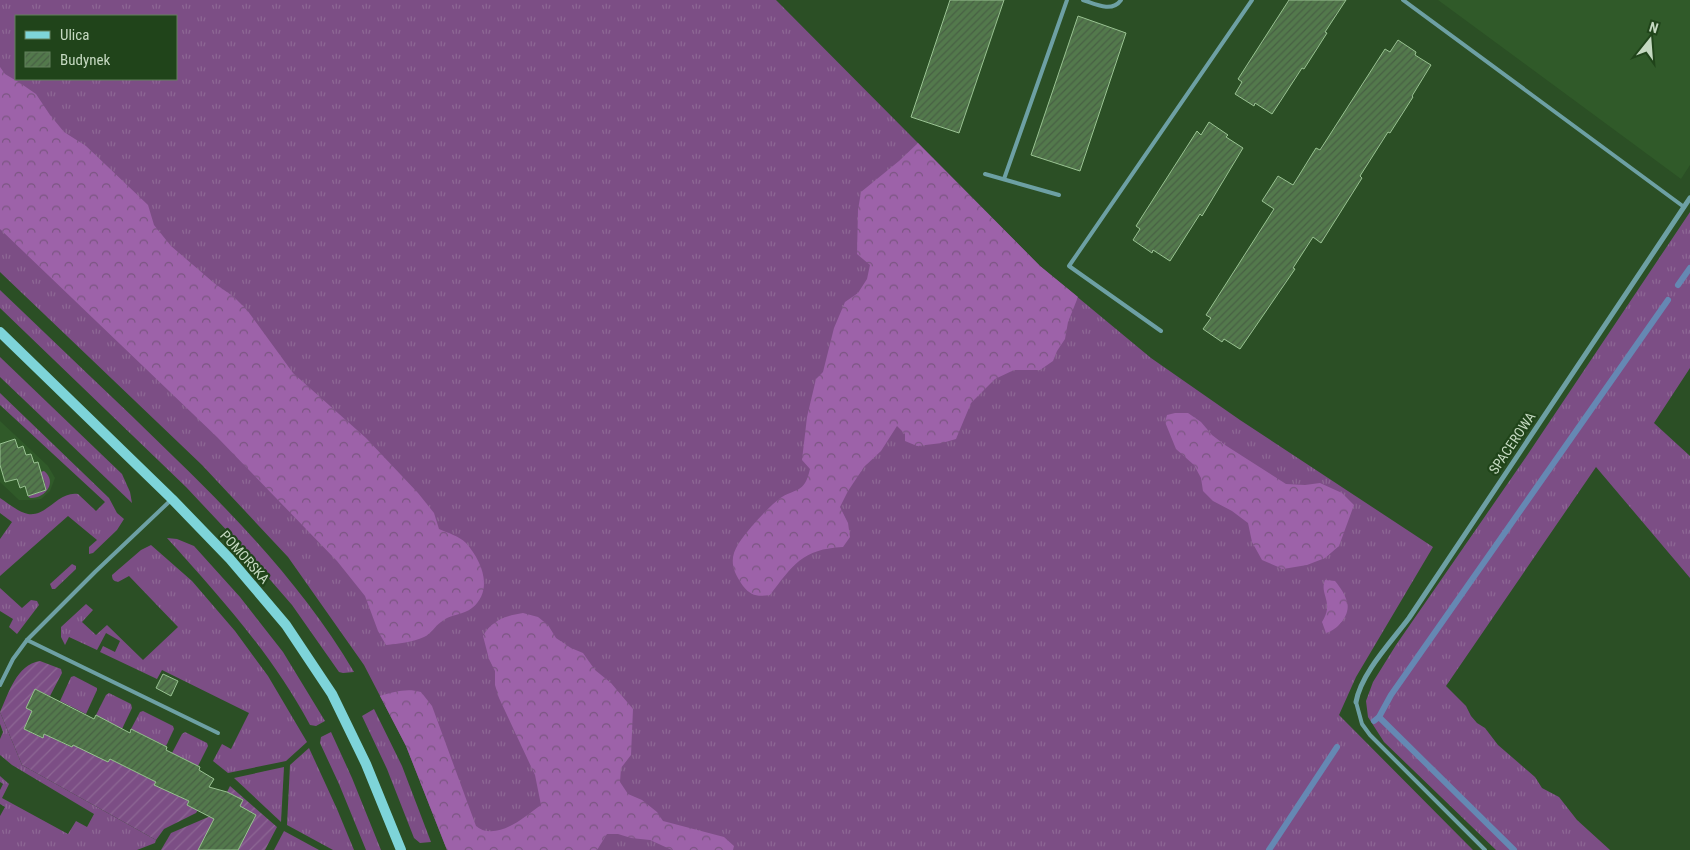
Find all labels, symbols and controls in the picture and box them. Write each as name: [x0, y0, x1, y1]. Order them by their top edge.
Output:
legend: [15, 15, 178, 80]
north arrow: [1625, 15, 1675, 65]
text: N: [1647, 19, 1660, 36]
text: Ulica: [60, 26, 89, 44]
text: Budynek: [60, 51, 110, 69]
street label: SPACEROWA: [1485, 409, 1539, 477]
street label: POMORSKA: [217, 527, 273, 587]

